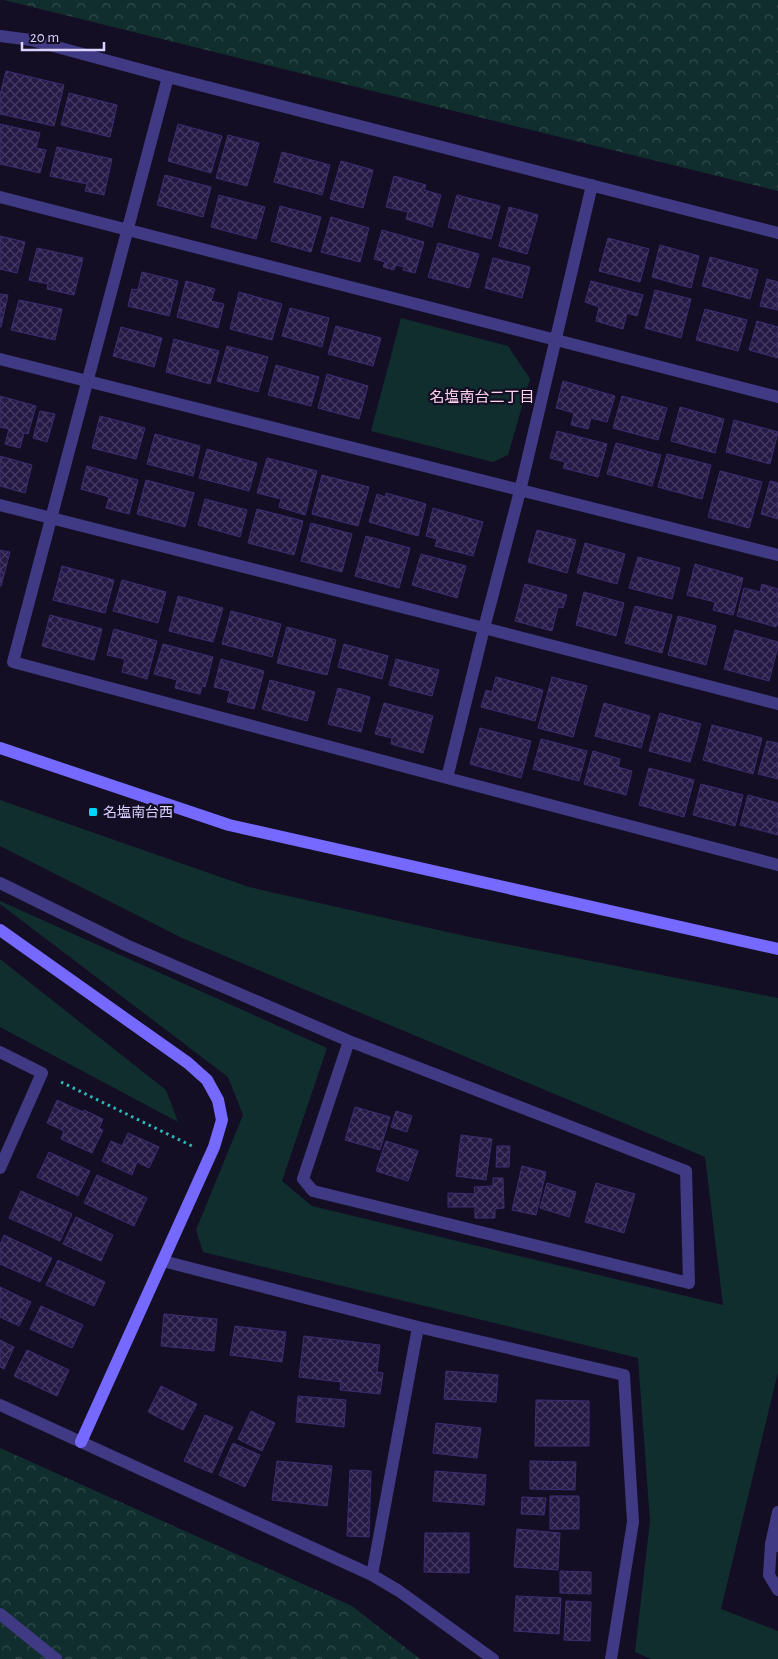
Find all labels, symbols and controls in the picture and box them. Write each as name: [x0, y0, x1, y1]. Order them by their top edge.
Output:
scale bar: [22, 20, 105, 52]
text: 20 m: [30, 30, 59, 45]
district label: 名塩南台二丁目: [429, 388, 535, 405]
place label: 名塩南台西: [103, 804, 173, 820]
marker: 名塩南台西: [87, 806, 99, 818]

